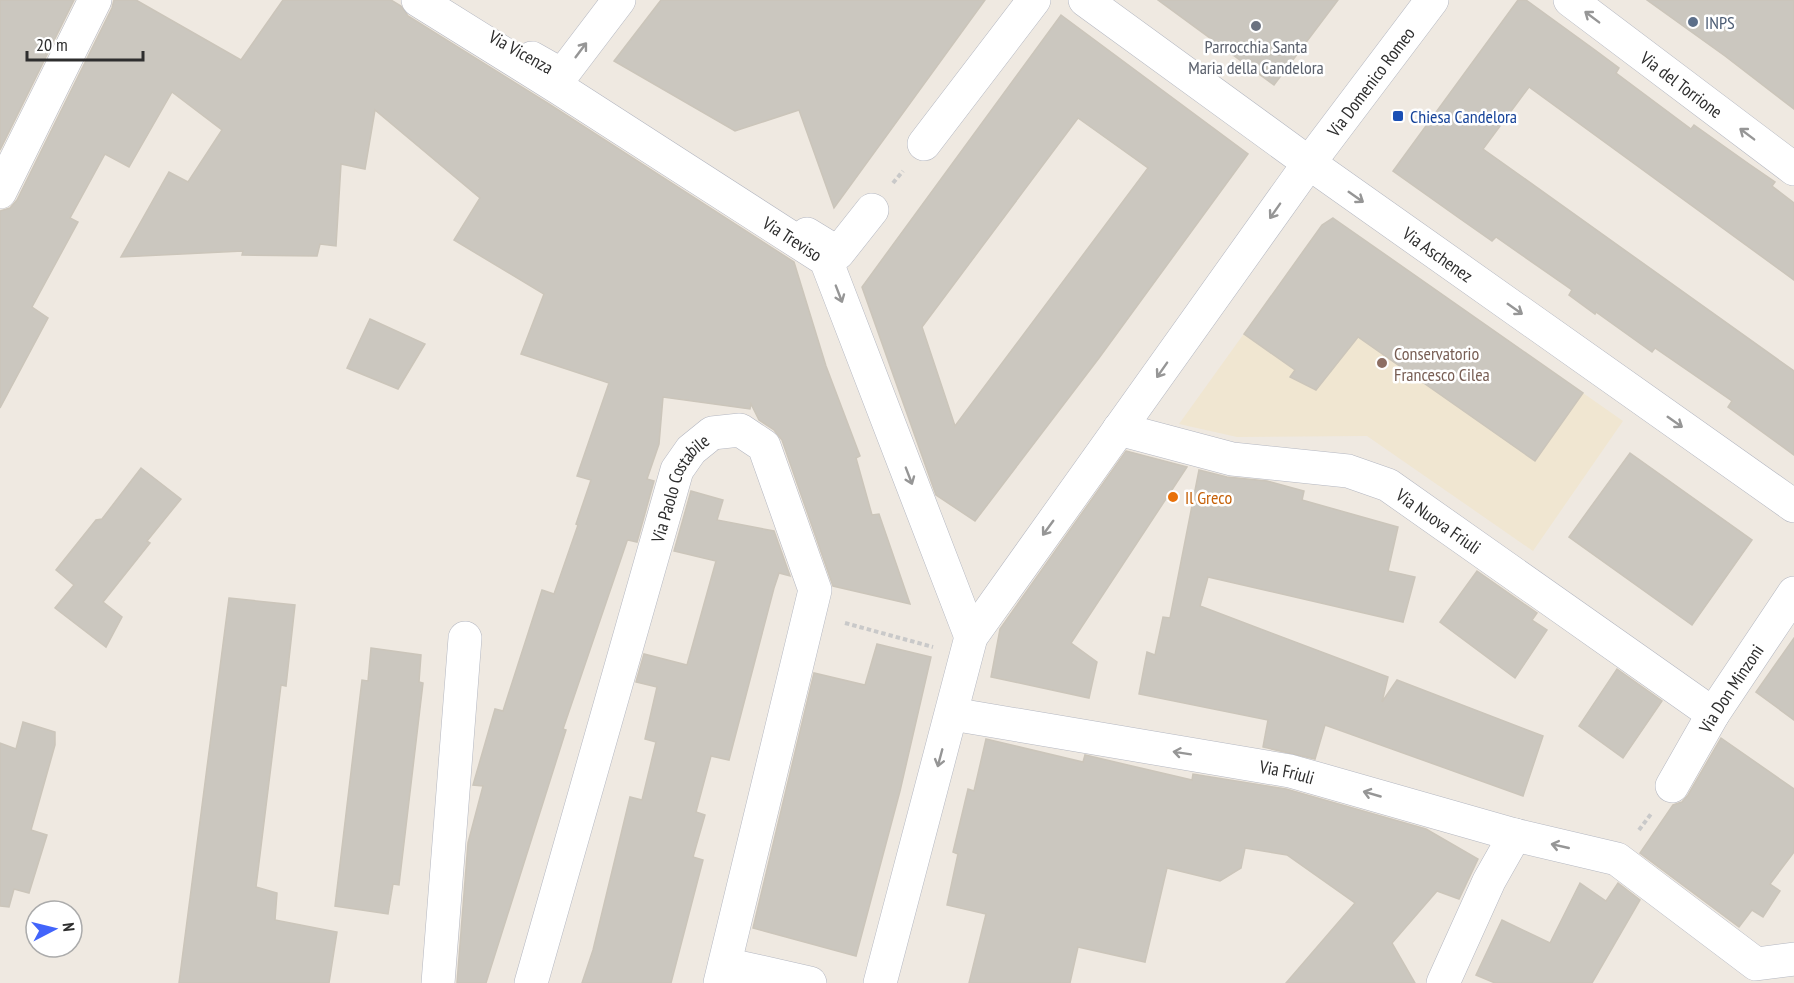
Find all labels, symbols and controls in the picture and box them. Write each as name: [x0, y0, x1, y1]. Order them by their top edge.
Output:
one-way arrow: [1584, 10, 1600, 23]
place label: INPS: [1705, 11, 1735, 34]
marker: INPS: [1686, 15, 1700, 29]
marker: Parrocchia Santa Maria della Candelora: [1249, 19, 1263, 33]
street label: Via Domenico Romeo: [1321, 22, 1419, 142]
scale bar: [27, 24, 142, 62]
street label: Via Vicenza: [484, 24, 557, 79]
text: 20 m: [36, 33, 68, 56]
place label: Parrocchia Santa Maria della Candelora: [1188, 35, 1324, 79]
one-way arrow: [574, 42, 587, 58]
street label: Via del Torrione: [1635, 45, 1727, 123]
place label: Chiesa Candelora: [1410, 105, 1517, 128]
marker: Chiesa Candelora: [1391, 109, 1405, 123]
one-way arrow: [1740, 128, 1756, 140]
one-way arrow: [1348, 191, 1364, 203]
one-way arrow: [1269, 202, 1281, 218]
street label: Via Treviso: [758, 210, 827, 266]
street label: Via Aschenez: [1398, 221, 1478, 287]
one-way arrow: [834, 284, 845, 303]
one-way arrow: [1507, 303, 1523, 315]
place label: Conservatorio Francesco Cilea: [1394, 342, 1490, 386]
marker: Conservatorio Francesco Cilea: [1375, 356, 1389, 370]
one-way arrow: [1156, 361, 1168, 377]
one-way arrow: [1666, 416, 1682, 428]
street label: Via Paolo Costabile: [645, 429, 714, 546]
one-way arrow: [904, 466, 915, 485]
street label: Via Nuova Friuli: [1391, 482, 1486, 559]
place label: Il Greco: [1185, 486, 1232, 509]
marker: Il Greco: [1166, 490, 1180, 504]
one-way arrow: [1042, 520, 1054, 536]
street label: Via Don Minzoni: [1693, 640, 1768, 738]
one-way arrow: [1173, 747, 1192, 758]
one-way arrow: [934, 748, 945, 767]
street label: Via Friuli: [1257, 754, 1317, 789]
one-way arrow: [1363, 788, 1382, 799]
one-way arrow: [1551, 839, 1570, 851]
north arrow: [24, 899, 84, 959]
text: N: [58, 922, 79, 933]

